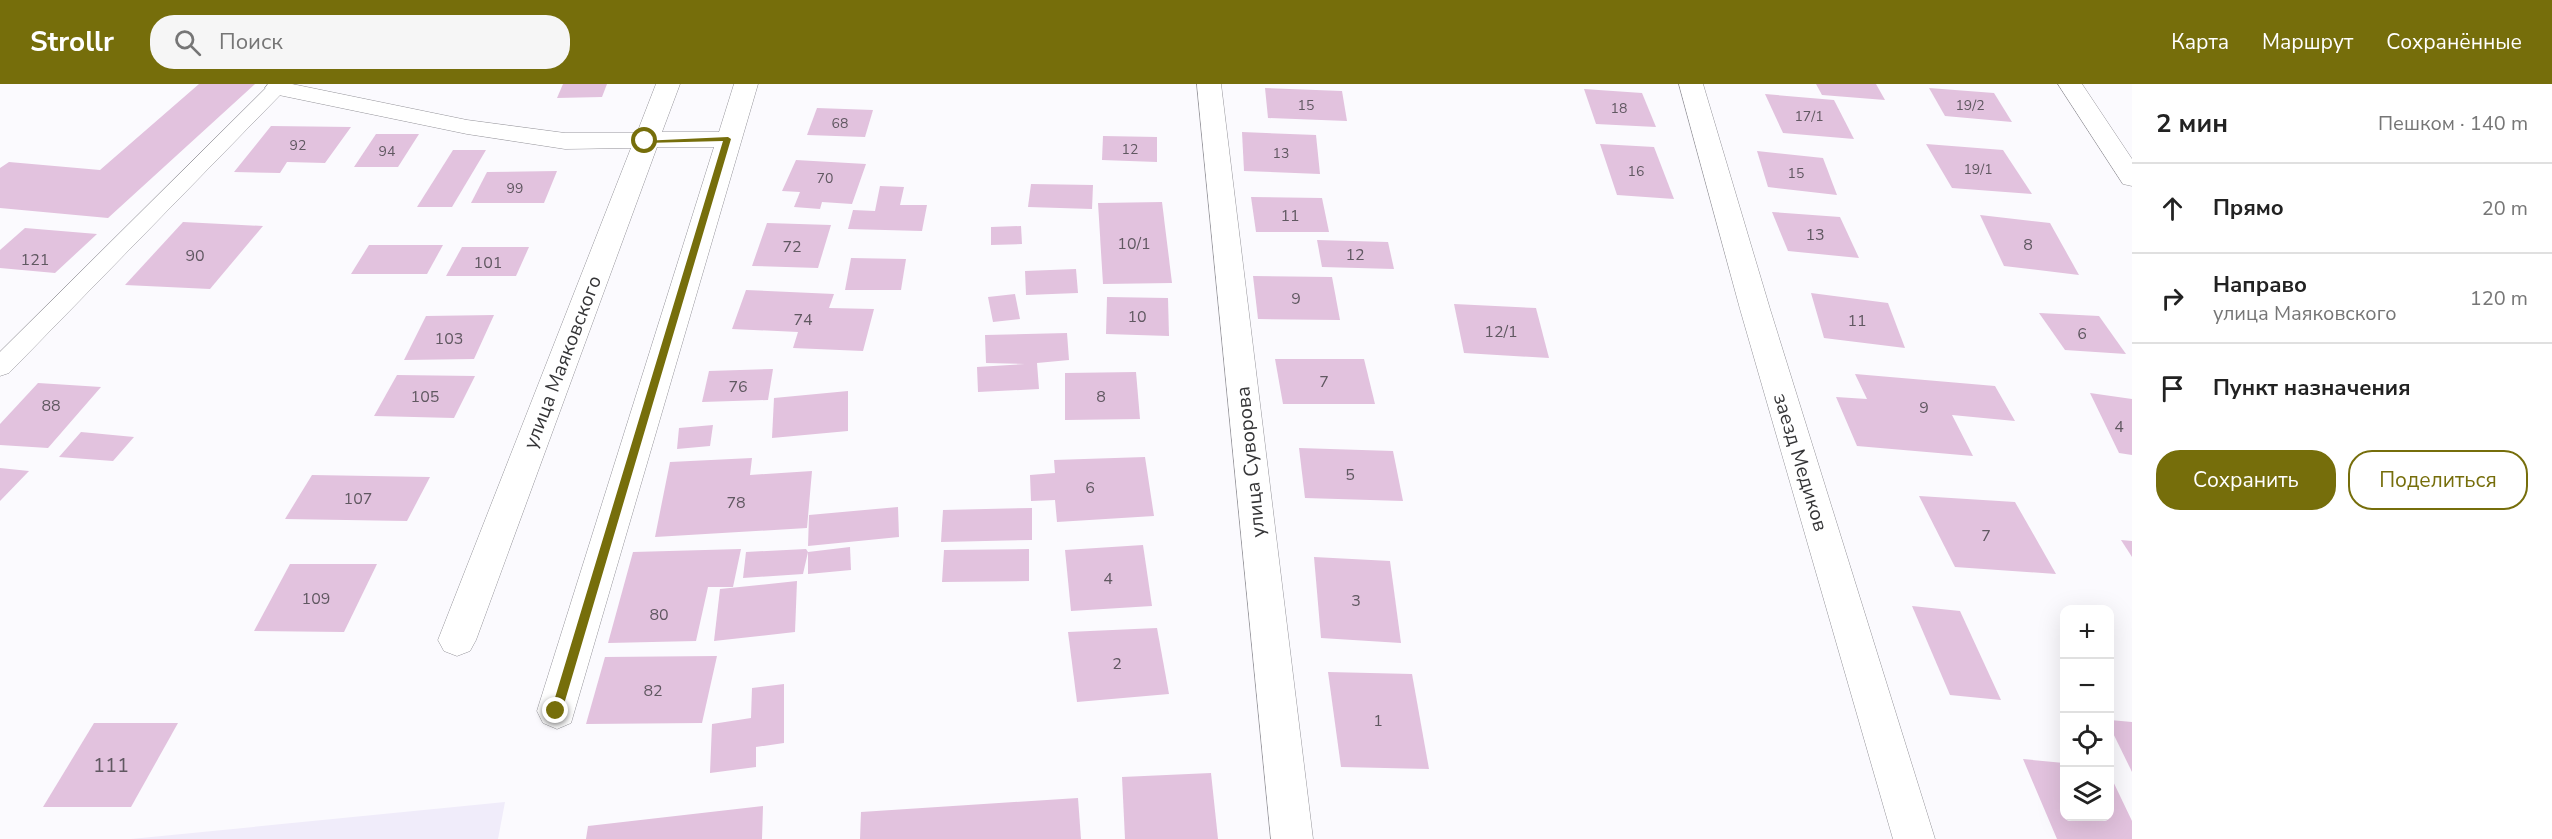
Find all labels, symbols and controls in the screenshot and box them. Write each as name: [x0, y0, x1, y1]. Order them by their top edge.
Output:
search box: [150, 15, 570, 69]
text: Strollr: [30, 23, 114, 61]
icon: search: [171, 26, 204, 59]
text: Поиск: [219, 27, 283, 57]
text: Карта: [2171, 28, 2229, 56]
text: Маршрут: [2262, 28, 2353, 56]
text: Сохранённые: [2386, 28, 2522, 56]
house number: 15: [1298, 96, 1314, 115]
house number: 19/2: [1955, 96, 1985, 115]
house number: 18: [1611, 99, 1627, 118]
text: 2 мин: [2156, 106, 2228, 141]
house number: 17/1: [1794, 107, 1824, 126]
text: Пешком · 140 m: [2378, 110, 2528, 137]
house number: 68: [832, 114, 848, 133]
route start: [631, 127, 657, 153]
house number: 92: [290, 136, 306, 155]
house number: 12: [1122, 140, 1138, 159]
house number: 94: [379, 142, 395, 161]
house number: 13: [1273, 144, 1289, 163]
house number: 19/1: [1963, 160, 1993, 179]
house number: 16: [1628, 162, 1644, 181]
house number: 15: [1788, 164, 1804, 183]
house number: 70: [817, 169, 833, 188]
house number: 99: [507, 179, 523, 198]
icon: ahead: [2156, 192, 2189, 225]
text: Прямо: [2213, 193, 2284, 223]
text: 20 m: [2482, 195, 2528, 222]
house number: 11: [1280, 205, 1300, 227]
house number: 13: [1805, 224, 1825, 246]
house number: 10/1: [1117, 233, 1151, 255]
house number: 8: [2023, 234, 2033, 256]
house number: 72: [782, 236, 802, 258]
house number: 12: [1345, 244, 1365, 266]
house number: 90: [185, 245, 205, 267]
house number: 121: [21, 249, 49, 271]
house number: 101: [474, 252, 502, 274]
text: Направо: [2213, 270, 2307, 300]
street label: улица Маяковского: [517, 272, 608, 453]
icon: right: [2156, 282, 2189, 315]
text: 120 m: [2470, 285, 2528, 312]
house number: 9: [1291, 288, 1301, 310]
text: улица Маяковского: [2213, 300, 2397, 327]
house number: 10: [1127, 306, 1147, 328]
house number: 74: [793, 309, 813, 331]
house number: 11: [1847, 310, 1867, 332]
house number: 12/1: [1484, 321, 1518, 343]
house number: 6: [2077, 323, 2087, 345]
house number: 103: [435, 328, 463, 350]
house number: 7: [1319, 371, 1329, 393]
icon: arrive: [2156, 372, 2189, 405]
text: Пункт назначения: [2213, 373, 2411, 403]
house number: 76: [728, 376, 748, 398]
street label: улица Суворова: [1229, 385, 1272, 539]
house number: 105: [411, 386, 439, 408]
house number: 8: [1096, 386, 1106, 408]
street label: заезд Медиков: [1767, 390, 1834, 534]
house number: 88: [41, 395, 61, 417]
house number: 9: [1919, 397, 1929, 419]
house number: 4: [2114, 416, 2124, 438]
button: Сохранить: [2156, 450, 2336, 510]
button: Поделиться: [2348, 450, 2528, 510]
house number: 5: [1345, 464, 1355, 486]
house number: 6: [1085, 477, 1095, 499]
house number: 107: [344, 488, 372, 510]
house number: 78: [726, 492, 746, 514]
house number: 7: [1981, 525, 1991, 547]
house number: 4: [1103, 568, 1113, 590]
house number: 109: [302, 588, 330, 610]
house number: 3: [1351, 590, 1361, 612]
house number: 80: [649, 604, 669, 626]
map controls: [2060, 605, 2114, 821]
button: +: [2060, 605, 2114, 659]
house number: 2: [1112, 653, 1122, 675]
button: −: [2060, 659, 2114, 713]
house number: 82: [643, 680, 663, 702]
route end: [542, 697, 568, 723]
house number: 1: [1373, 710, 1383, 732]
button: locate: [2060, 713, 2114, 767]
house number: 111: [93, 752, 129, 779]
button: layers: [2060, 767, 2114, 821]

